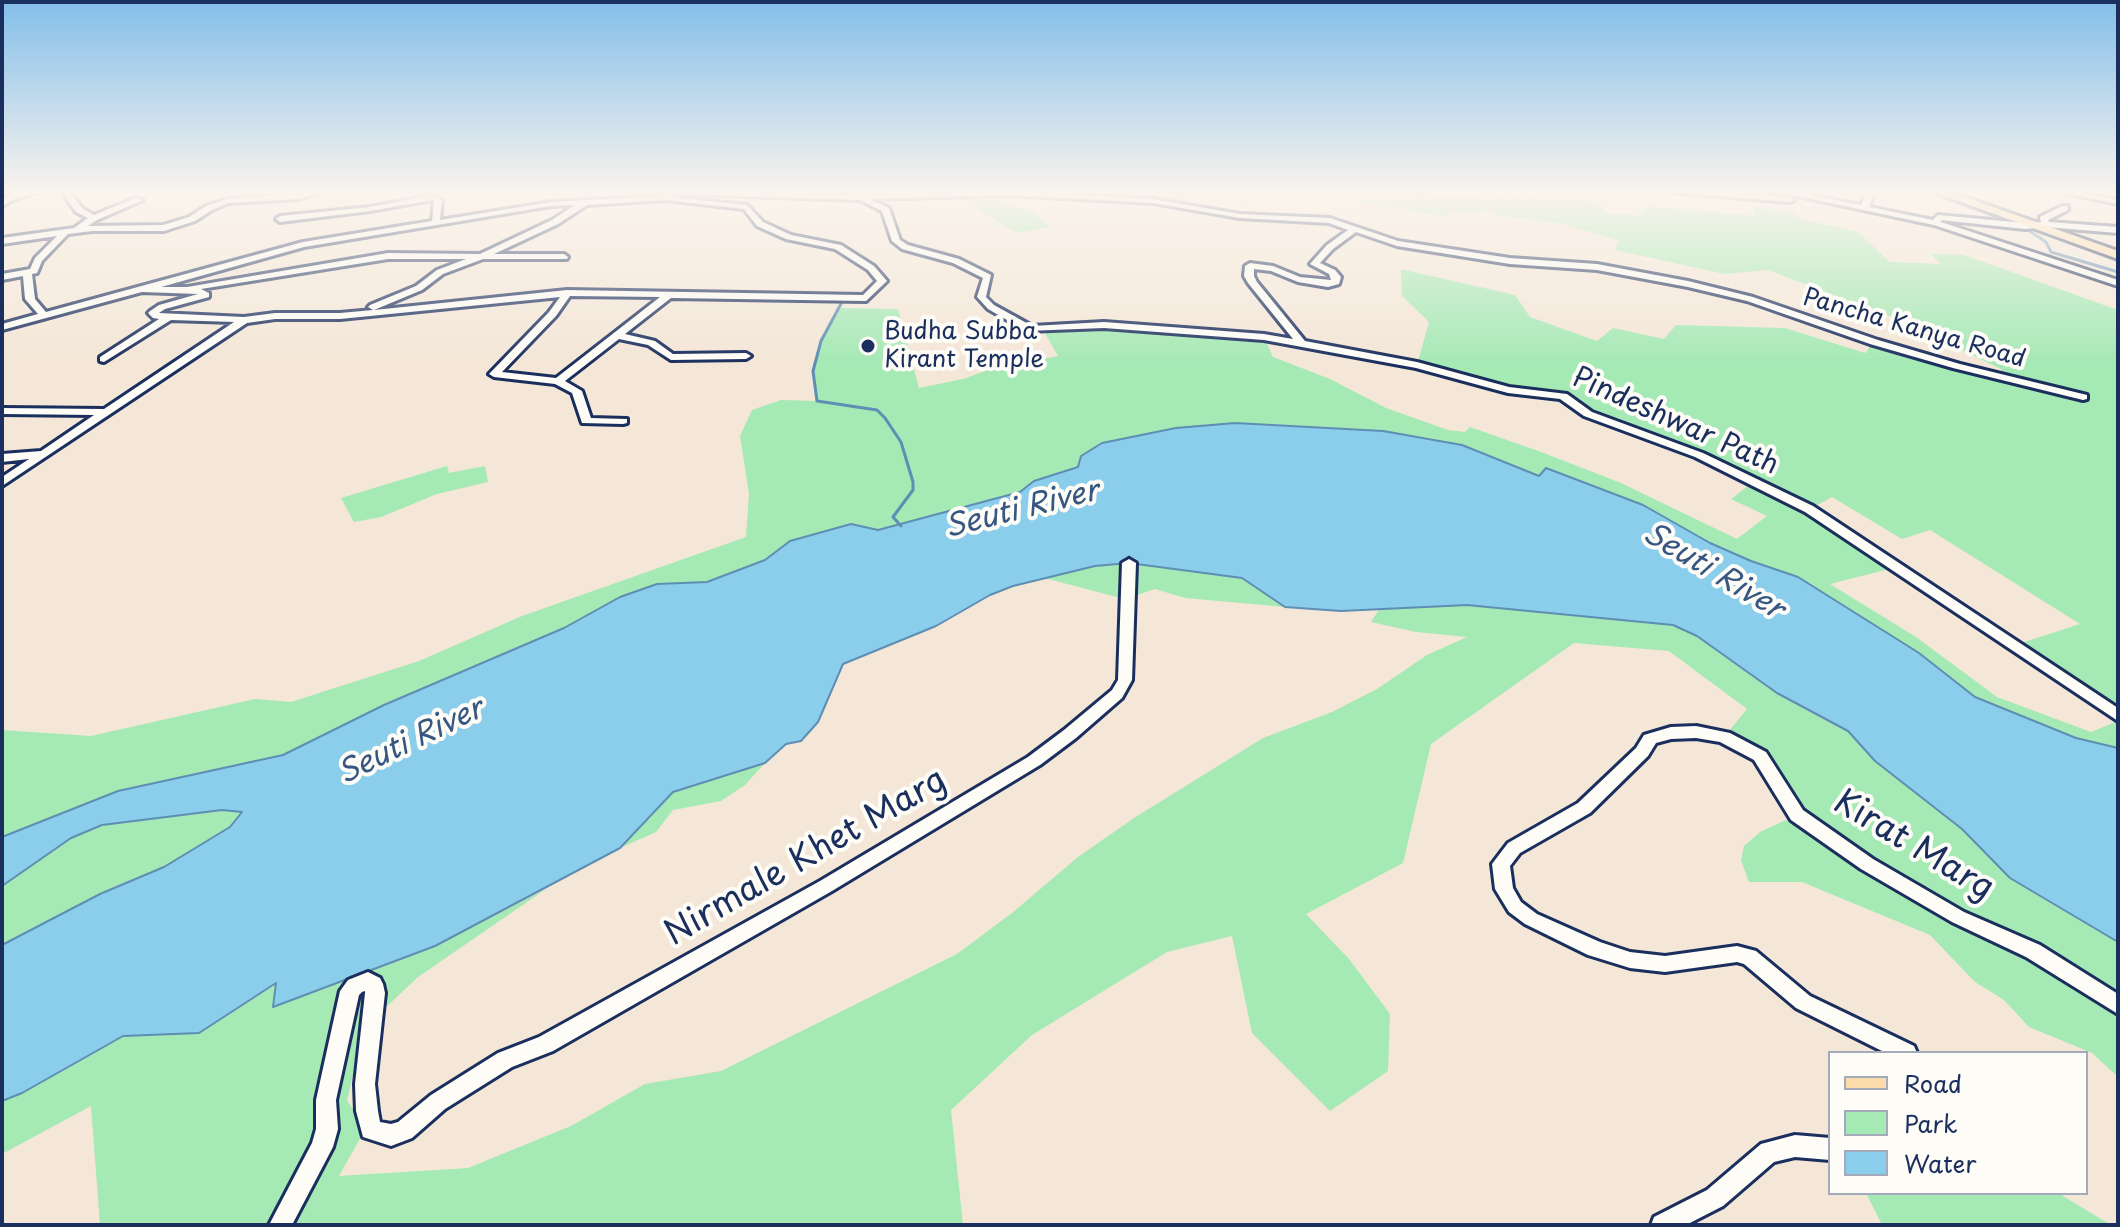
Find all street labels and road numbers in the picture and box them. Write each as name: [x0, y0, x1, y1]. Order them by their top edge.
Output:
street label: Pancha Kanya Road: [1800, 283, 2028, 375]
street label: Pindeshwar Path: [1567, 361, 1783, 483]
street label: Nirmale Khet Marg: [658, 761, 954, 955]
street label: Kirat Marg: [1825, 782, 2001, 910]

